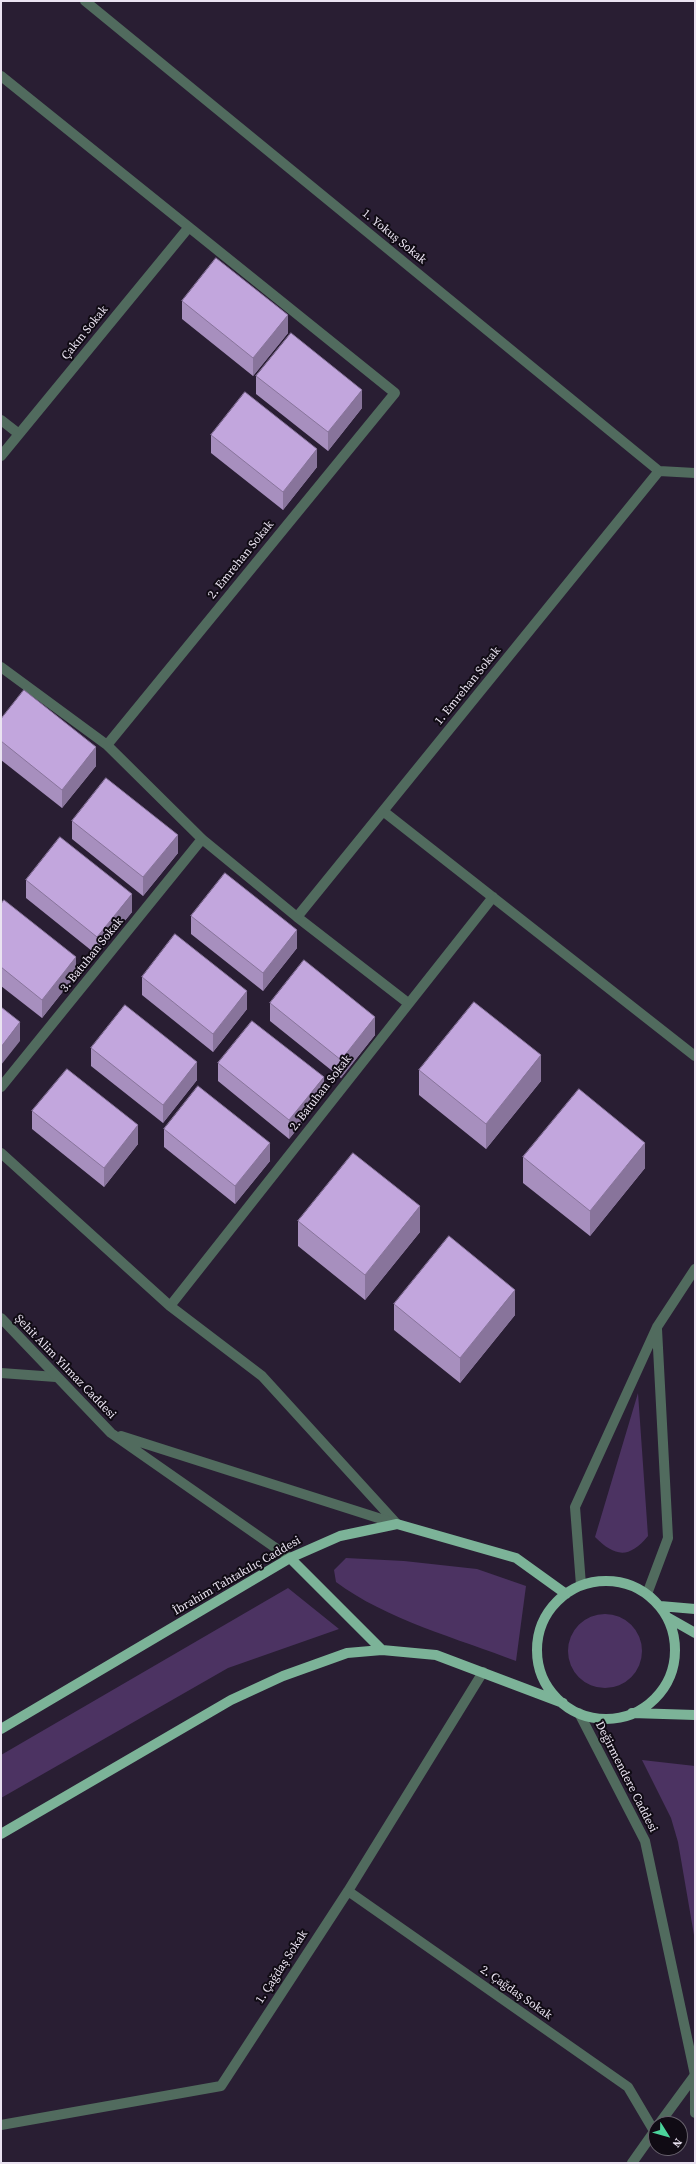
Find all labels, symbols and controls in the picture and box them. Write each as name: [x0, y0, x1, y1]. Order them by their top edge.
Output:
street label: 1. Yokuş Sokak: [359, 207, 429, 267]
street label: Çakın Sokak: [59, 303, 111, 363]
street label: 2. Emrehan Sokak: [205, 518, 277, 602]
street label: 1. Emrehan Sokak: [432, 644, 504, 728]
street label: 3. Batuhan Sokak: [57, 915, 127, 995]
street label: 2. Batuhan Sokak: [287, 1052, 355, 1134]
street label: Şehit Alim Yılmaz Caddesi: [11, 1312, 119, 1422]
street label: İbrahim Tahtakılıç Caddesi: [171, 1534, 303, 1618]
street label: Değirmendere Caddesi: [592, 1719, 660, 1835]
street label: 1. Çağdaş Sokak: [253, 1928, 311, 2006]
street label: 2. Çağdaş Sokak: [477, 1963, 555, 2023]
north arrow: [648, 2116, 688, 2156]
text: N: [669, 2135, 686, 2151]

